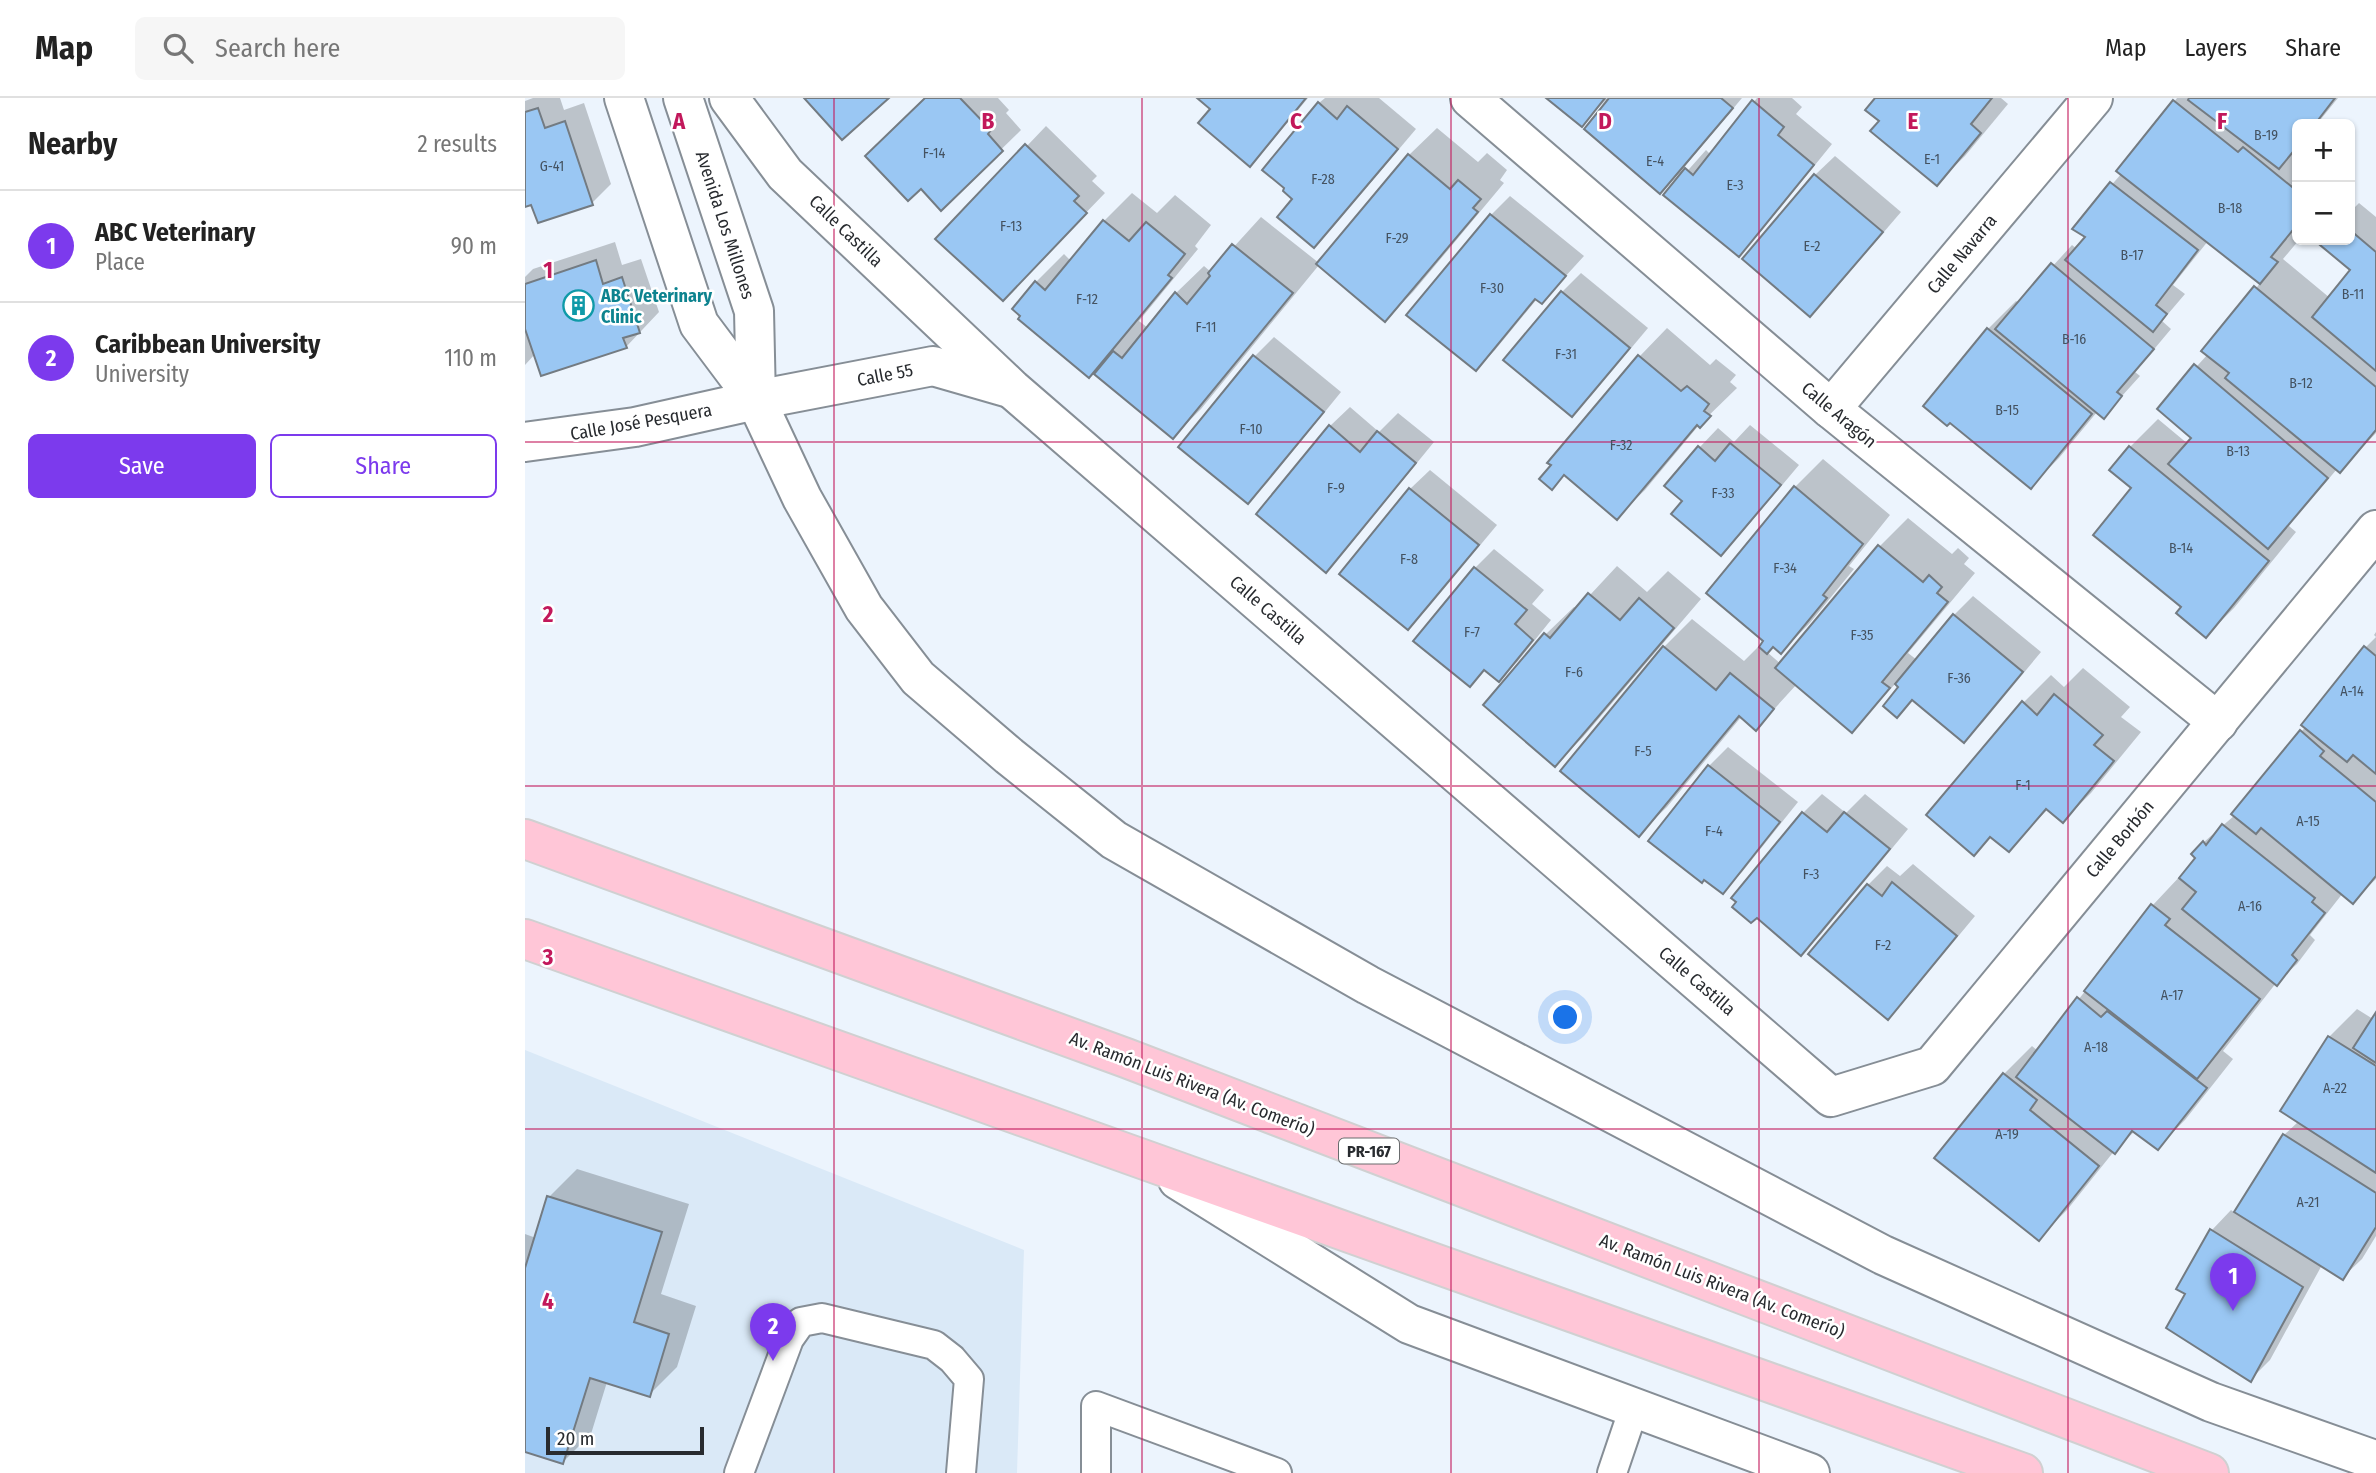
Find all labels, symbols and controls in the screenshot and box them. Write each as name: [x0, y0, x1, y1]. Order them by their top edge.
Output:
search box: [135, 17, 625, 80]
text: Map: [35, 28, 93, 68]
icon: search: [159, 29, 197, 67]
text: Search here: [215, 33, 340, 64]
text: Map: [2105, 34, 2147, 62]
text: Layers: [2185, 34, 2247, 62]
text: Share: [2285, 34, 2341, 62]
text: A: [672, 107, 686, 135]
text: B: [982, 107, 995, 135]
text: C: [1290, 107, 1302, 135]
text: D: [1598, 107, 1612, 135]
text: E: [1908, 107, 1919, 135]
text: F: [2217, 107, 2227, 135]
map controls: [2292, 119, 2355, 245]
button: +: [2292, 119, 2355, 182]
text: Nearby: [28, 126, 117, 162]
house number: B-19: [2254, 127, 2278, 144]
text: 2 results: [417, 130, 497, 158]
house number: F-14: [923, 145, 945, 162]
street label: Avenida Los Millones: [691, 148, 759, 302]
house number: E-1: [1924, 151, 1940, 168]
house number: E-4: [1646, 153, 1664, 170]
house number: G-41: [540, 158, 564, 175]
house number: F-28: [1311, 171, 1335, 188]
house number: E-3: [1727, 177, 1743, 194]
button: −: [2292, 182, 2355, 245]
street label: Calle Castilla: [804, 190, 888, 272]
house number: B-18: [2218, 200, 2242, 217]
street label: Calle Navarra: [1922, 210, 2002, 298]
text: ABC Veterinary: [95, 217, 255, 248]
house number: F-13: [1000, 218, 1022, 235]
house number: F-29: [1385, 230, 1409, 247]
text: 1: [46, 232, 56, 260]
text: 90 m: [451, 232, 497, 260]
house number: E-2: [1804, 238, 1820, 255]
house number: B-17: [2121, 247, 2144, 264]
text: Place: [95, 248, 145, 276]
text: 1: [543, 256, 553, 284]
house number: F-30: [1480, 280, 1504, 297]
place label: ABC Veterinary Clinic: [600, 285, 712, 328]
house number: B-11: [2342, 286, 2364, 303]
building icon: ABC Veterinary Clinic: [561, 289, 595, 323]
house number: F-12: [1076, 291, 1098, 308]
house number: F-11: [1196, 319, 1216, 336]
text: Caribbean University: [95, 329, 320, 360]
house number: B-16: [2062, 331, 2086, 348]
text: 2: [46, 344, 56, 372]
text: 110 m: [444, 344, 497, 372]
house number: F-31: [1555, 346, 1577, 363]
street label: Calle 55: [855, 359, 915, 391]
text: University: [95, 360, 189, 388]
house number: B-12: [2289, 375, 2313, 392]
street label: Calle Aragón: [1797, 377, 1881, 453]
street label: Calle José Pesquera: [569, 399, 714, 445]
house number: B-15: [1995, 402, 2019, 419]
house number: F-10: [1240, 421, 1262, 438]
button: Save: [28, 434, 256, 498]
button: Share: [270, 434, 497, 498]
house number: F-32: [1610, 437, 1632, 454]
house number: B-13: [2226, 443, 2250, 460]
house number: F-9: [1327, 480, 1345, 497]
house number: F-33: [1712, 485, 1734, 502]
house number: B-14: [2169, 540, 2193, 557]
house number: F-8: [1400, 551, 1418, 568]
house number: F-34: [1773, 560, 1797, 577]
street label: Calle Castilla: [1225, 571, 1311, 649]
text: 2: [542, 600, 554, 628]
house number: F-7: [1464, 624, 1480, 641]
house number: F-35: [1850, 627, 1874, 644]
house number: F-6: [1565, 664, 1583, 681]
house number: F-36: [1947, 670, 1971, 687]
house number: A-14: [2340, 683, 2364, 700]
house number: F-5: [1634, 743, 1652, 760]
house number: F-1: [2015, 777, 2031, 794]
street label: Calle Borbón: [2081, 796, 2159, 882]
house number: A-15: [2296, 813, 2320, 830]
house number: F-4: [1705, 823, 1723, 840]
house number: F-3: [1803, 866, 1819, 883]
house number: A-16: [2238, 898, 2262, 915]
house number: F-2: [1875, 937, 1891, 954]
street label: Calle Castilla: [1654, 942, 1740, 1020]
text: 3: [542, 943, 554, 971]
house number: A-17: [2161, 987, 2184, 1004]
your location: [1548, 1000, 1582, 1034]
street label: Av. Ramón Luis Rivera (Av. Comerío): [1066, 1027, 1318, 1141]
house number: A-18: [2084, 1039, 2108, 1056]
house number: A-22: [2323, 1080, 2347, 1097]
house number: A-19: [1995, 1126, 2019, 1143]
road number: PR-167: [1339, 1138, 1399, 1163]
house number: A-21: [2297, 1194, 2319, 1211]
street label: Av. Ramón Luis Rivera (Av. Comerío): [1596, 1229, 1848, 1343]
pin: 1: [2210, 1253, 2256, 1311]
text: 4: [542, 1287, 554, 1315]
pin: 2: [750, 1303, 796, 1361]
scale bar: [546, 1424, 703, 1456]
text: 20 m: [557, 1427, 594, 1450]

